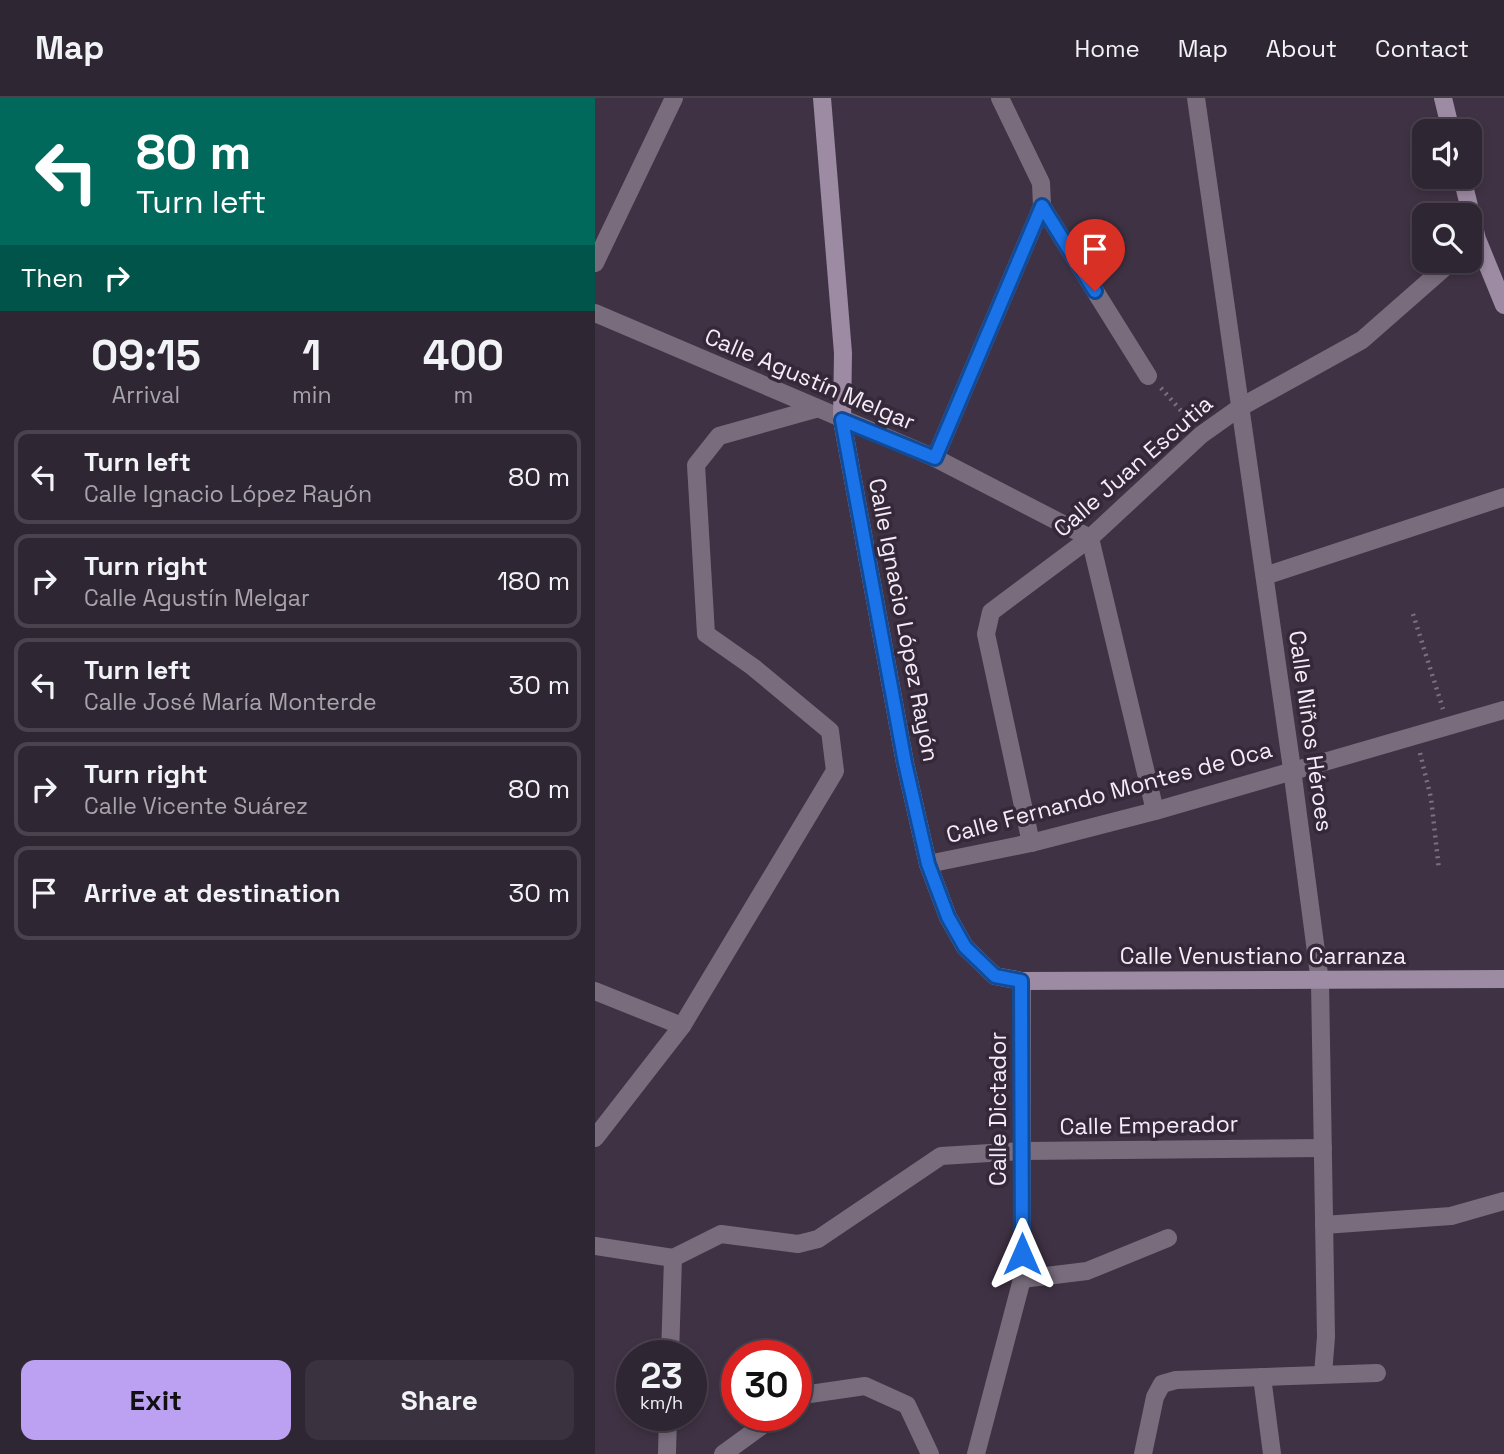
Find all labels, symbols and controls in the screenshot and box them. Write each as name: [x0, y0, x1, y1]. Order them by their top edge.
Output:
text: Map: [35, 27, 104, 69]
text: Home: [1074, 33, 1140, 64]
text: Map: [1178, 33, 1228, 64]
text: About: [1266, 33, 1337, 64]
text: Contact: [1375, 33, 1469, 64]
map controls: [1412, 119, 1482, 273]
button: sound: [1412, 119, 1482, 189]
text: 80 m: [136, 121, 251, 183]
icon: left: [21, 126, 112, 217]
text: Turn left: [136, 182, 266, 222]
button: search: [1412, 203, 1482, 273]
pin: [1065, 219, 1125, 291]
icon: arrive: [1076, 230, 1114, 268]
icon: right: [98, 259, 136, 297]
text: Then: [21, 261, 84, 295]
street label: Calle Agustín Melgar: [700, 321, 920, 437]
text: 09:15: [91, 329, 201, 382]
text: 1: [302, 329, 321, 382]
text: 400: [423, 329, 504, 382]
text: Arrival: [112, 380, 180, 410]
text: min: [292, 380, 332, 410]
text: m: [453, 380, 473, 410]
street label: Calle Juan Escutia: [1047, 389, 1219, 543]
text: Turn left: [84, 445, 191, 479]
icon: left: [25, 458, 63, 496]
text: 80 m: [508, 460, 570, 494]
street label: Calle Ignacio López Rayón: [862, 476, 946, 764]
text: Calle Ignacio López Rayón: [84, 479, 372, 509]
text: Turn right: [84, 549, 208, 583]
icon: right: [25, 562, 63, 600]
text: 180 m: [497, 564, 570, 598]
text: Calle Agustín Melgar: [84, 583, 310, 613]
street label: Calle Niños Héroes: [1282, 628, 1340, 834]
text: Turn left: [84, 653, 191, 687]
icon: left: [25, 666, 63, 704]
text: 30 m: [509, 668, 570, 702]
text: Calle José María Monterde: [84, 687, 377, 717]
street label: Calle Fernando Montes de Oca: [943, 734, 1275, 850]
text: Turn right: [84, 757, 208, 791]
icon: right: [25, 770, 63, 808]
text: 80 m: [508, 772, 570, 806]
text: Calle Vicente Suárez: [84, 791, 308, 821]
icon: arrive: [25, 874, 63, 912]
text: Arrive at destination: [84, 876, 341, 910]
text: 30 m: [509, 876, 570, 910]
street label: Calle Venustiano Carranza: [1120, 941, 1406, 971]
street label: Calle Dictador: [983, 1032, 1013, 1186]
street label: Calle Emperador: [1059, 1108, 1239, 1142]
position arrow: [985, 1217, 1059, 1291]
speed limit sign: 30: [721, 1340, 812, 1431]
text: 23: [640, 1354, 683, 1398]
button: Exit: [21, 1360, 291, 1440]
button: Share: [305, 1360, 574, 1440]
text: km/h: [640, 1391, 683, 1414]

